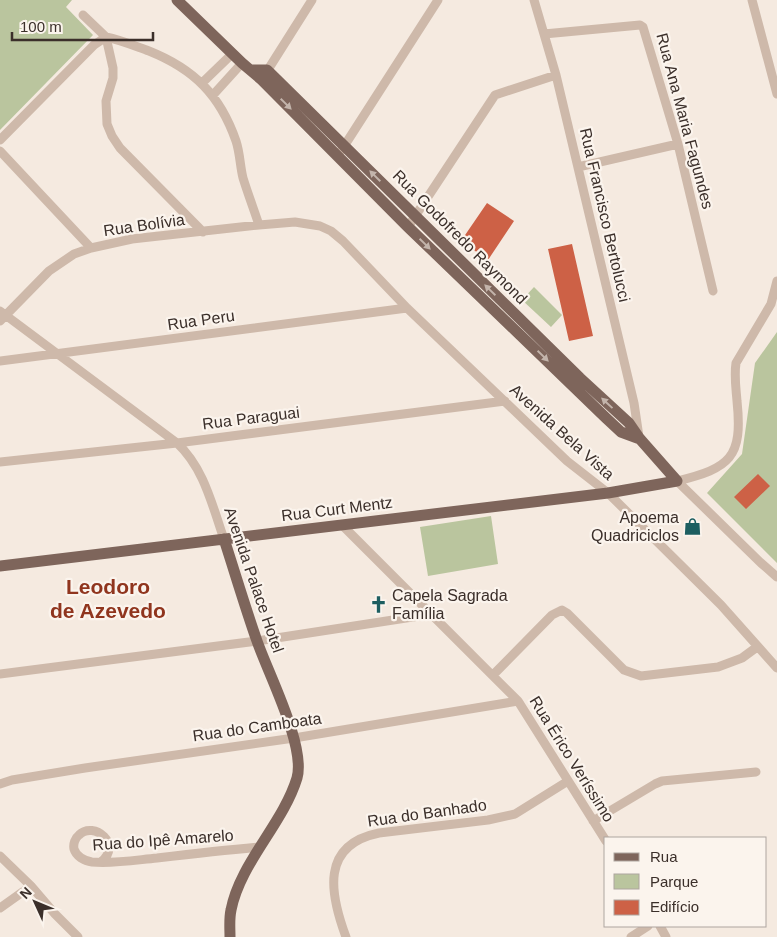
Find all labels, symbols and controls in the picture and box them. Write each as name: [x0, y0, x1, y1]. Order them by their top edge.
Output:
scale bar: [12, 10, 154, 42]
text: 100 m: [20, 18, 62, 35]
street label: Rua Ana Maria Fagundes: [653, 31, 717, 211]
one-way arrow: [280, 98, 292, 110]
street label: Rua Francisco Bertolucci: [577, 126, 633, 304]
street label: Rua Godofredo Raymond: [390, 167, 530, 307]
one-way arrow: [369, 170, 381, 182]
street label: Rua Bolívia: [102, 211, 186, 239]
one-way arrow: [419, 238, 431, 250]
one-way arrow: [485, 284, 497, 296]
street label: Rua Peru: [166, 307, 236, 333]
one-way arrow: [536, 350, 548, 362]
street label: Avenida Bela Vista: [507, 381, 617, 483]
one-way arrow: [601, 397, 613, 409]
street label: Rua Paraguai: [201, 404, 301, 432]
street label: Rua Curt Mentz: [280, 494, 394, 524]
street label: Avenida Palace Hotel: [221, 505, 287, 655]
place label: Apoema Quadriciclos: [591, 509, 679, 544]
shop icon: Apoema Quadriciclos: [683, 516, 703, 536]
district label: Leodoro de Azevedo: [50, 575, 166, 622]
place label: Capela Sagrada Família: [392, 587, 508, 622]
church icon: Capela Sagrada Família: [368, 594, 388, 614]
street label: Rua Érico Veríssimo: [526, 693, 619, 825]
street label: Rua do Camboata: [192, 710, 323, 744]
street label: Rua do Banhado: [366, 796, 488, 830]
street label: Rua do Ipê Amarelo: [92, 827, 234, 853]
legend: [604, 837, 767, 927]
text: Rua: [650, 848, 678, 865]
text: Parque: [650, 873, 698, 890]
north arrow: [10, 877, 60, 927]
text: N: [16, 884, 35, 902]
text: Edifício: [650, 898, 699, 915]

